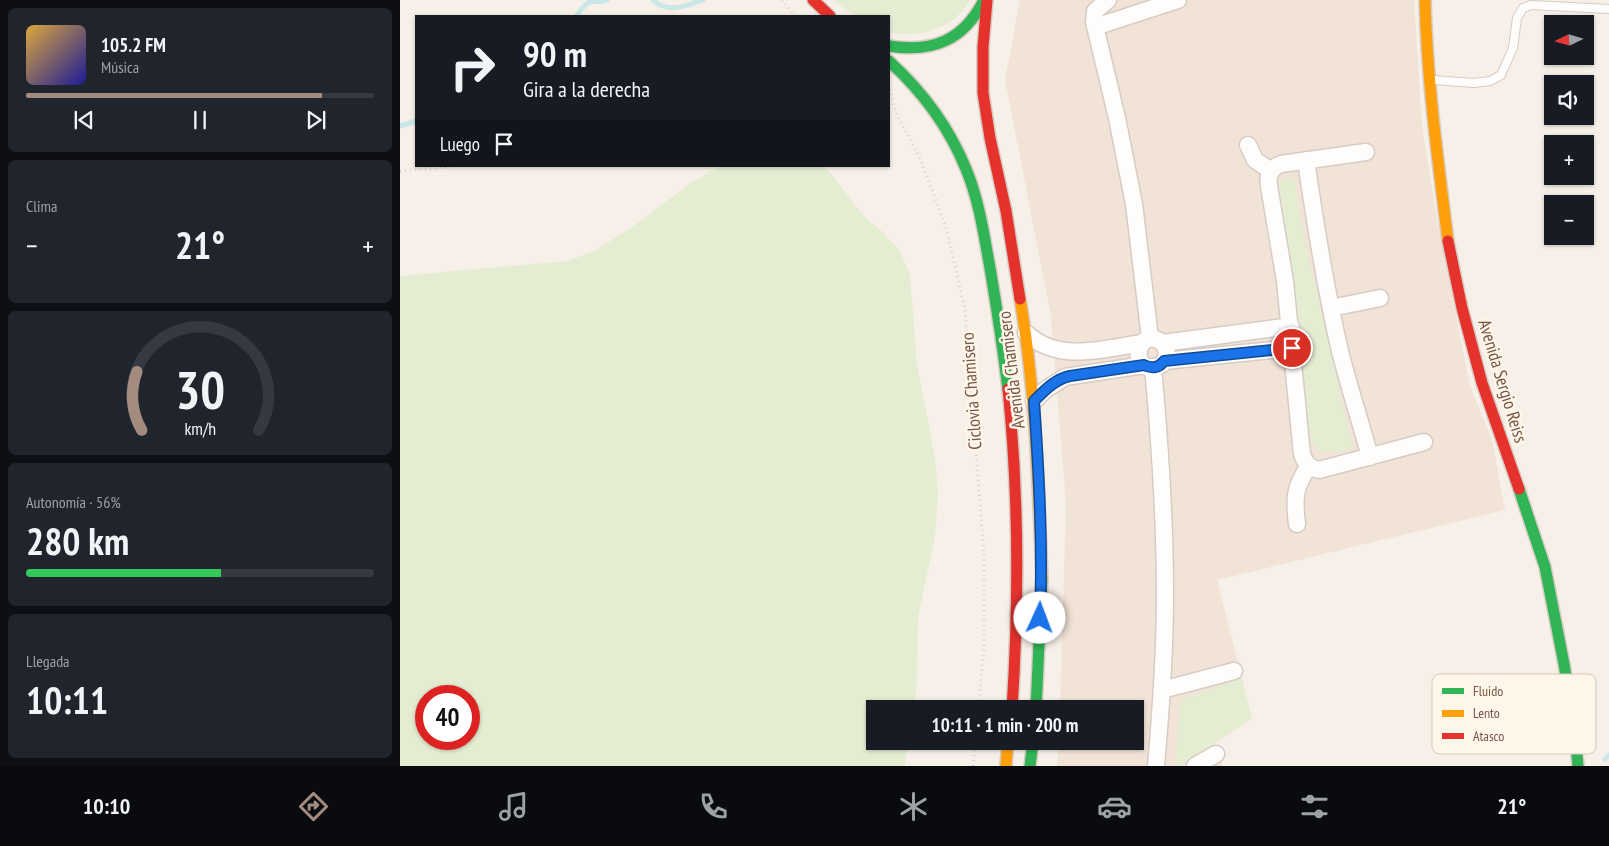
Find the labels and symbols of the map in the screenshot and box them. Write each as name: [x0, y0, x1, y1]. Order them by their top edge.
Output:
north arrow: [1544, 15, 1594, 65]
street label: Avenida Chamisero: [992, 310, 1030, 430]
street label: Avenida Sergio Reiss: [1473, 317, 1533, 445]
pin: [1271, 327, 1313, 369]
street label: Ciclovia Chamisero: [955, 331, 987, 450]
position arrow: [1013, 591, 1065, 643]
legend: [1432, 674, 1596, 754]
text: Fluido: [1473, 682, 1503, 700]
speed limit sign: 40: [415, 685, 480, 750]
text: Lento: [1473, 704, 1500, 722]
text: Atasco: [1473, 727, 1504, 745]

